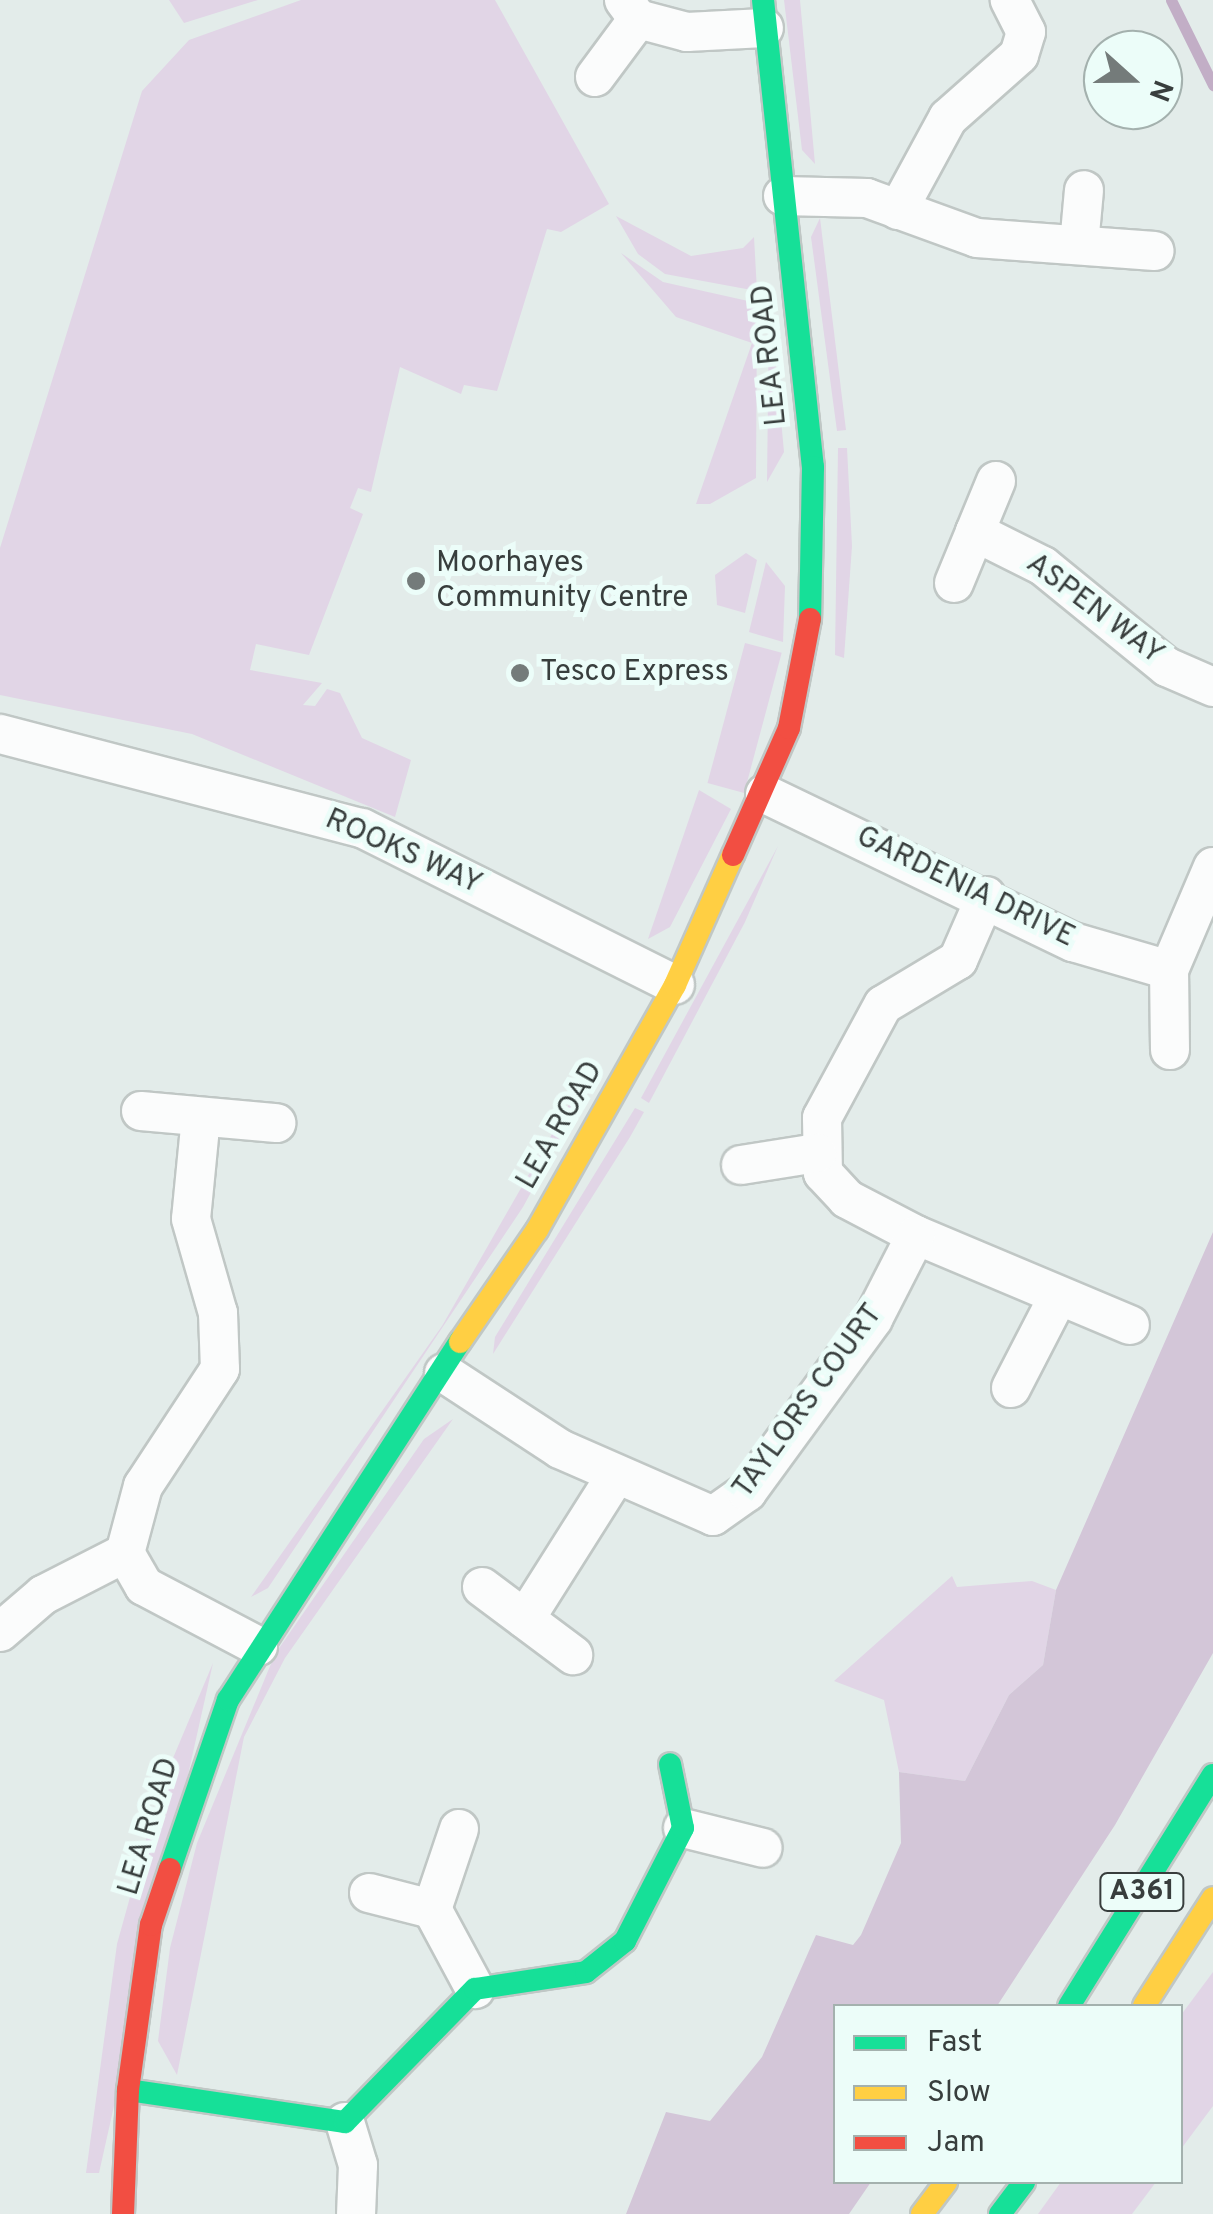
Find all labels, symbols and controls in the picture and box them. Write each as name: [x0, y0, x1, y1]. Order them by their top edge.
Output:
north arrow: [1083, 30, 1183, 130]
text: N: [1139, 74, 1180, 106]
street label: LEA ROAD: [746, 282, 796, 428]
place label: Moorhayes Community Centre: [436, 546, 688, 616]
street label: ASPEN WAY: [1018, 546, 1170, 674]
marker: Moorhayes Community Centre: [405, 570, 427, 592]
place label: Tesco Express: [540, 655, 729, 691]
marker: Tesco Express: [509, 662, 531, 684]
street label: ROOKS WAY: [319, 802, 487, 904]
street label: GARDENIA DRIVE: [849, 819, 1081, 957]
street label: LEA ROAD: [510, 1055, 612, 1197]
street label: TAYLORS COURT: [726, 1298, 892, 1506]
street label: LEA ROAD: [112, 1753, 188, 1901]
road number: A361: [1097, 1869, 1187, 1915]
legend: [833, 2004, 1183, 2184]
text: Fast: [927, 2025, 982, 2062]
text: Slow: [927, 2075, 991, 2112]
text: Jam: [927, 2125, 985, 2162]

